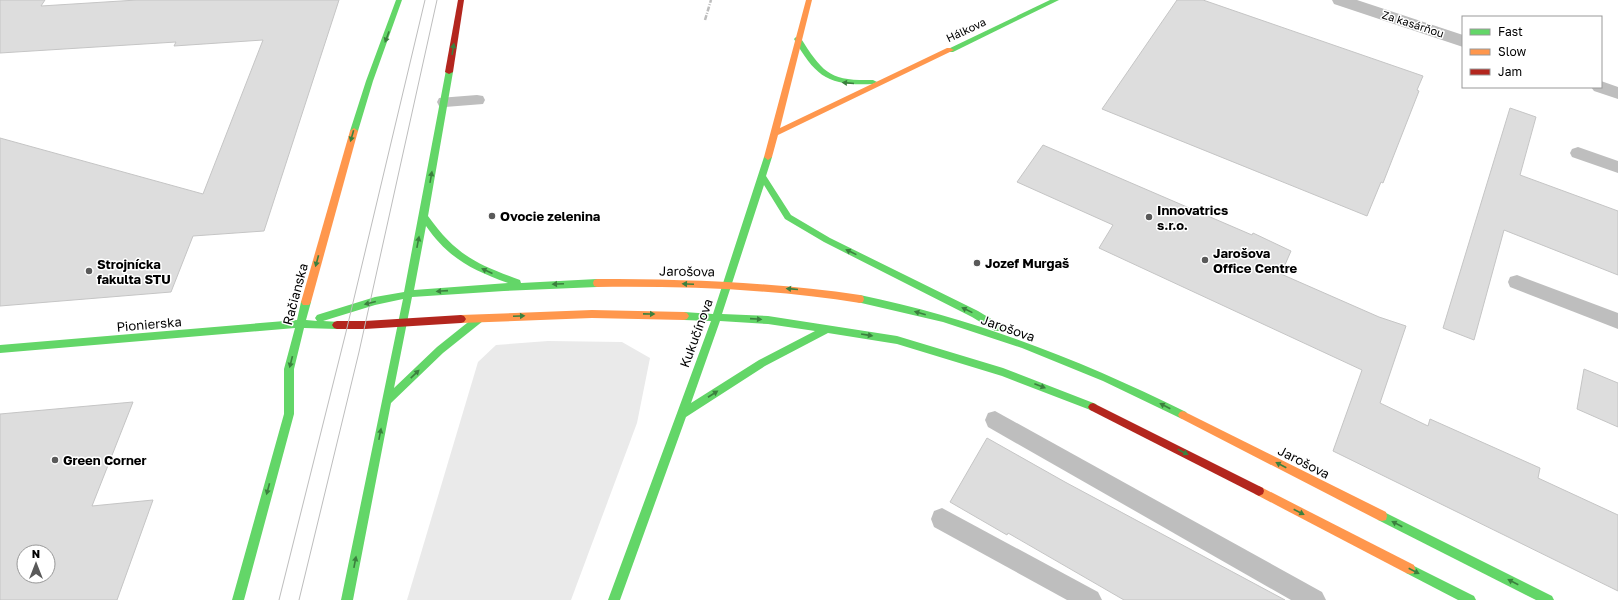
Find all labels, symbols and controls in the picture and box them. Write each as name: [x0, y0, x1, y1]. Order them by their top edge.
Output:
street label: Za kasárňou: [1381, 7, 1446, 40]
street label: Hálkova: [944, 15, 988, 44]
legend: [1462, 16, 1602, 88]
text: Fast: [1498, 24, 1523, 39]
one-way arrow: [383, 31, 389, 43]
one-way arrow: [450, 43, 456, 55]
text: Slow: [1498, 44, 1526, 59]
text: Jam: [1498, 64, 1522, 79]
one-way arrow: [841, 79, 854, 86]
one-way arrow: [349, 130, 355, 142]
one-way arrow: [428, 171, 434, 183]
place label: Innovatrics s.r.o.: [1157, 202, 1228, 233]
place label: Ovocie zelenina: [500, 208, 601, 224]
marker: Ovocie zelenina: [487, 211, 497, 221]
marker: Innovatrics s.r.o.: [1144, 212, 1154, 222]
one-way arrow: [416, 236, 422, 248]
place label: Jarošova Office Centre: [1213, 245, 1298, 276]
one-way arrow: [845, 249, 857, 255]
one-way arrow: [314, 255, 320, 267]
place label: Jozef Murgaš: [985, 255, 1069, 271]
marker: Jarošova Office Centre: [1200, 255, 1210, 265]
place label: Strojnícka fakulta STU: [97, 256, 171, 287]
marker: Jozef Murgaš: [972, 258, 982, 268]
street label: Račianska: [279, 261, 311, 327]
street label: Jarošova: [659, 263, 715, 279]
marker: Strojnícka fakulta STU: [84, 266, 94, 276]
one-way arrow: [480, 267, 492, 273]
one-way arrow: [552, 281, 564, 288]
one-way arrow: [681, 281, 694, 287]
one-way arrow: [786, 286, 798, 293]
one-way arrow: [436, 287, 448, 294]
street label: Kukučínova: [676, 296, 716, 370]
one-way arrow: [363, 300, 375, 306]
one-way arrow: [962, 307, 973, 313]
one-way arrow: [914, 310, 926, 316]
one-way arrow: [643, 311, 656, 317]
street label: Jarošova: [979, 311, 1037, 345]
street label: Pionierska: [116, 313, 182, 335]
one-way arrow: [513, 313, 526, 319]
one-way arrow: [750, 316, 763, 322]
one-way arrow: [861, 332, 873, 338]
one-way arrow: [287, 356, 293, 368]
one-way arrow: [410, 369, 420, 379]
one-way arrow: [1034, 383, 1046, 389]
one-way arrow: [708, 390, 718, 398]
one-way arrow: [1159, 403, 1171, 409]
one-way arrow: [378, 428, 384, 441]
street label: Jarošova: [1275, 442, 1333, 482]
one-way arrow: [1177, 449, 1189, 455]
place label: Green Corner: [63, 452, 147, 468]
marker: Green Corner: [50, 455, 60, 465]
one-way arrow: [1275, 462, 1287, 468]
one-way arrow: [265, 483, 271, 495]
one-way arrow: [1293, 508, 1304, 515]
one-way arrow: [1391, 520, 1403, 527]
north arrow: [16, 544, 56, 584]
text: N: [32, 547, 40, 560]
one-way arrow: [352, 556, 358, 568]
one-way arrow: [1408, 568, 1420, 574]
one-way arrow: [1507, 579, 1519, 586]

